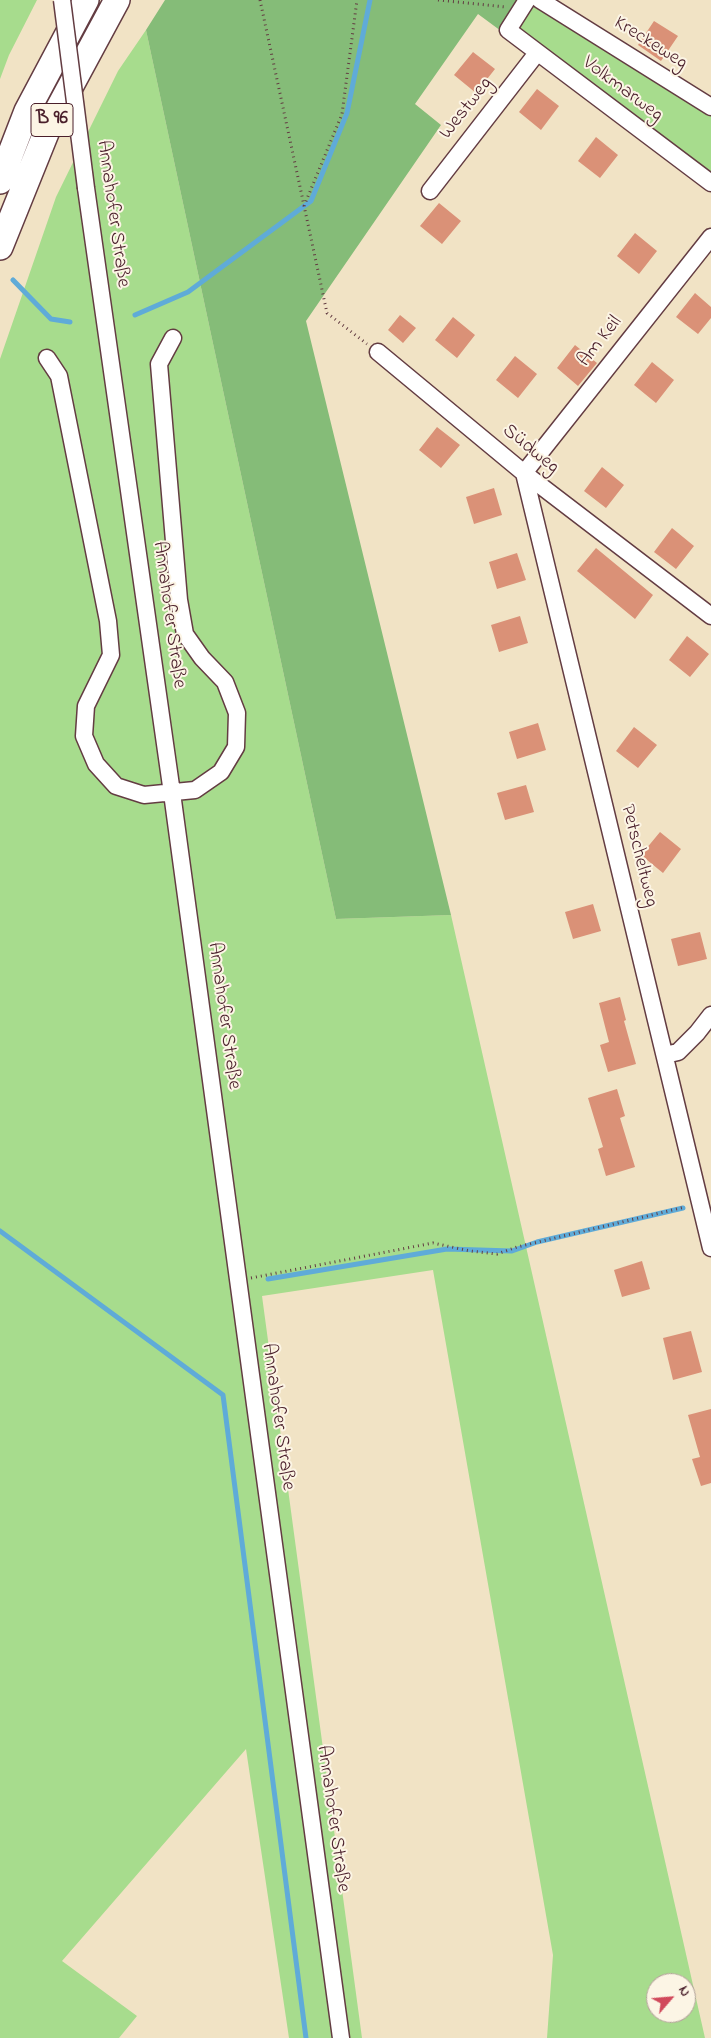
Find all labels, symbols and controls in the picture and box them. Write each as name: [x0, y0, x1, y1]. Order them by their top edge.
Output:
street label: Kreckeweg: [609, 12, 691, 76]
street label: Volkmarweg: [577, 52, 667, 128]
street label: Westweg: [435, 73, 499, 145]
road number: B 96: [31, 104, 73, 136]
street label: Annahofer Straße: [90, 139, 134, 289]
street label: Am Keil: [574, 312, 628, 372]
street label: Südweg: [497, 420, 563, 480]
street label: Annahofer Straße: [146, 540, 190, 690]
street label: Petscheltweg: [614, 802, 662, 910]
street label: Annahofer Straße: [201, 941, 245, 1091]
street label: Annahofer Straße: [255, 1342, 299, 1492]
street label: Annahofer Straße: [310, 1744, 354, 1894]
north arrow: [646, 1973, 696, 2023]
text: N: [672, 1982, 695, 2000]

